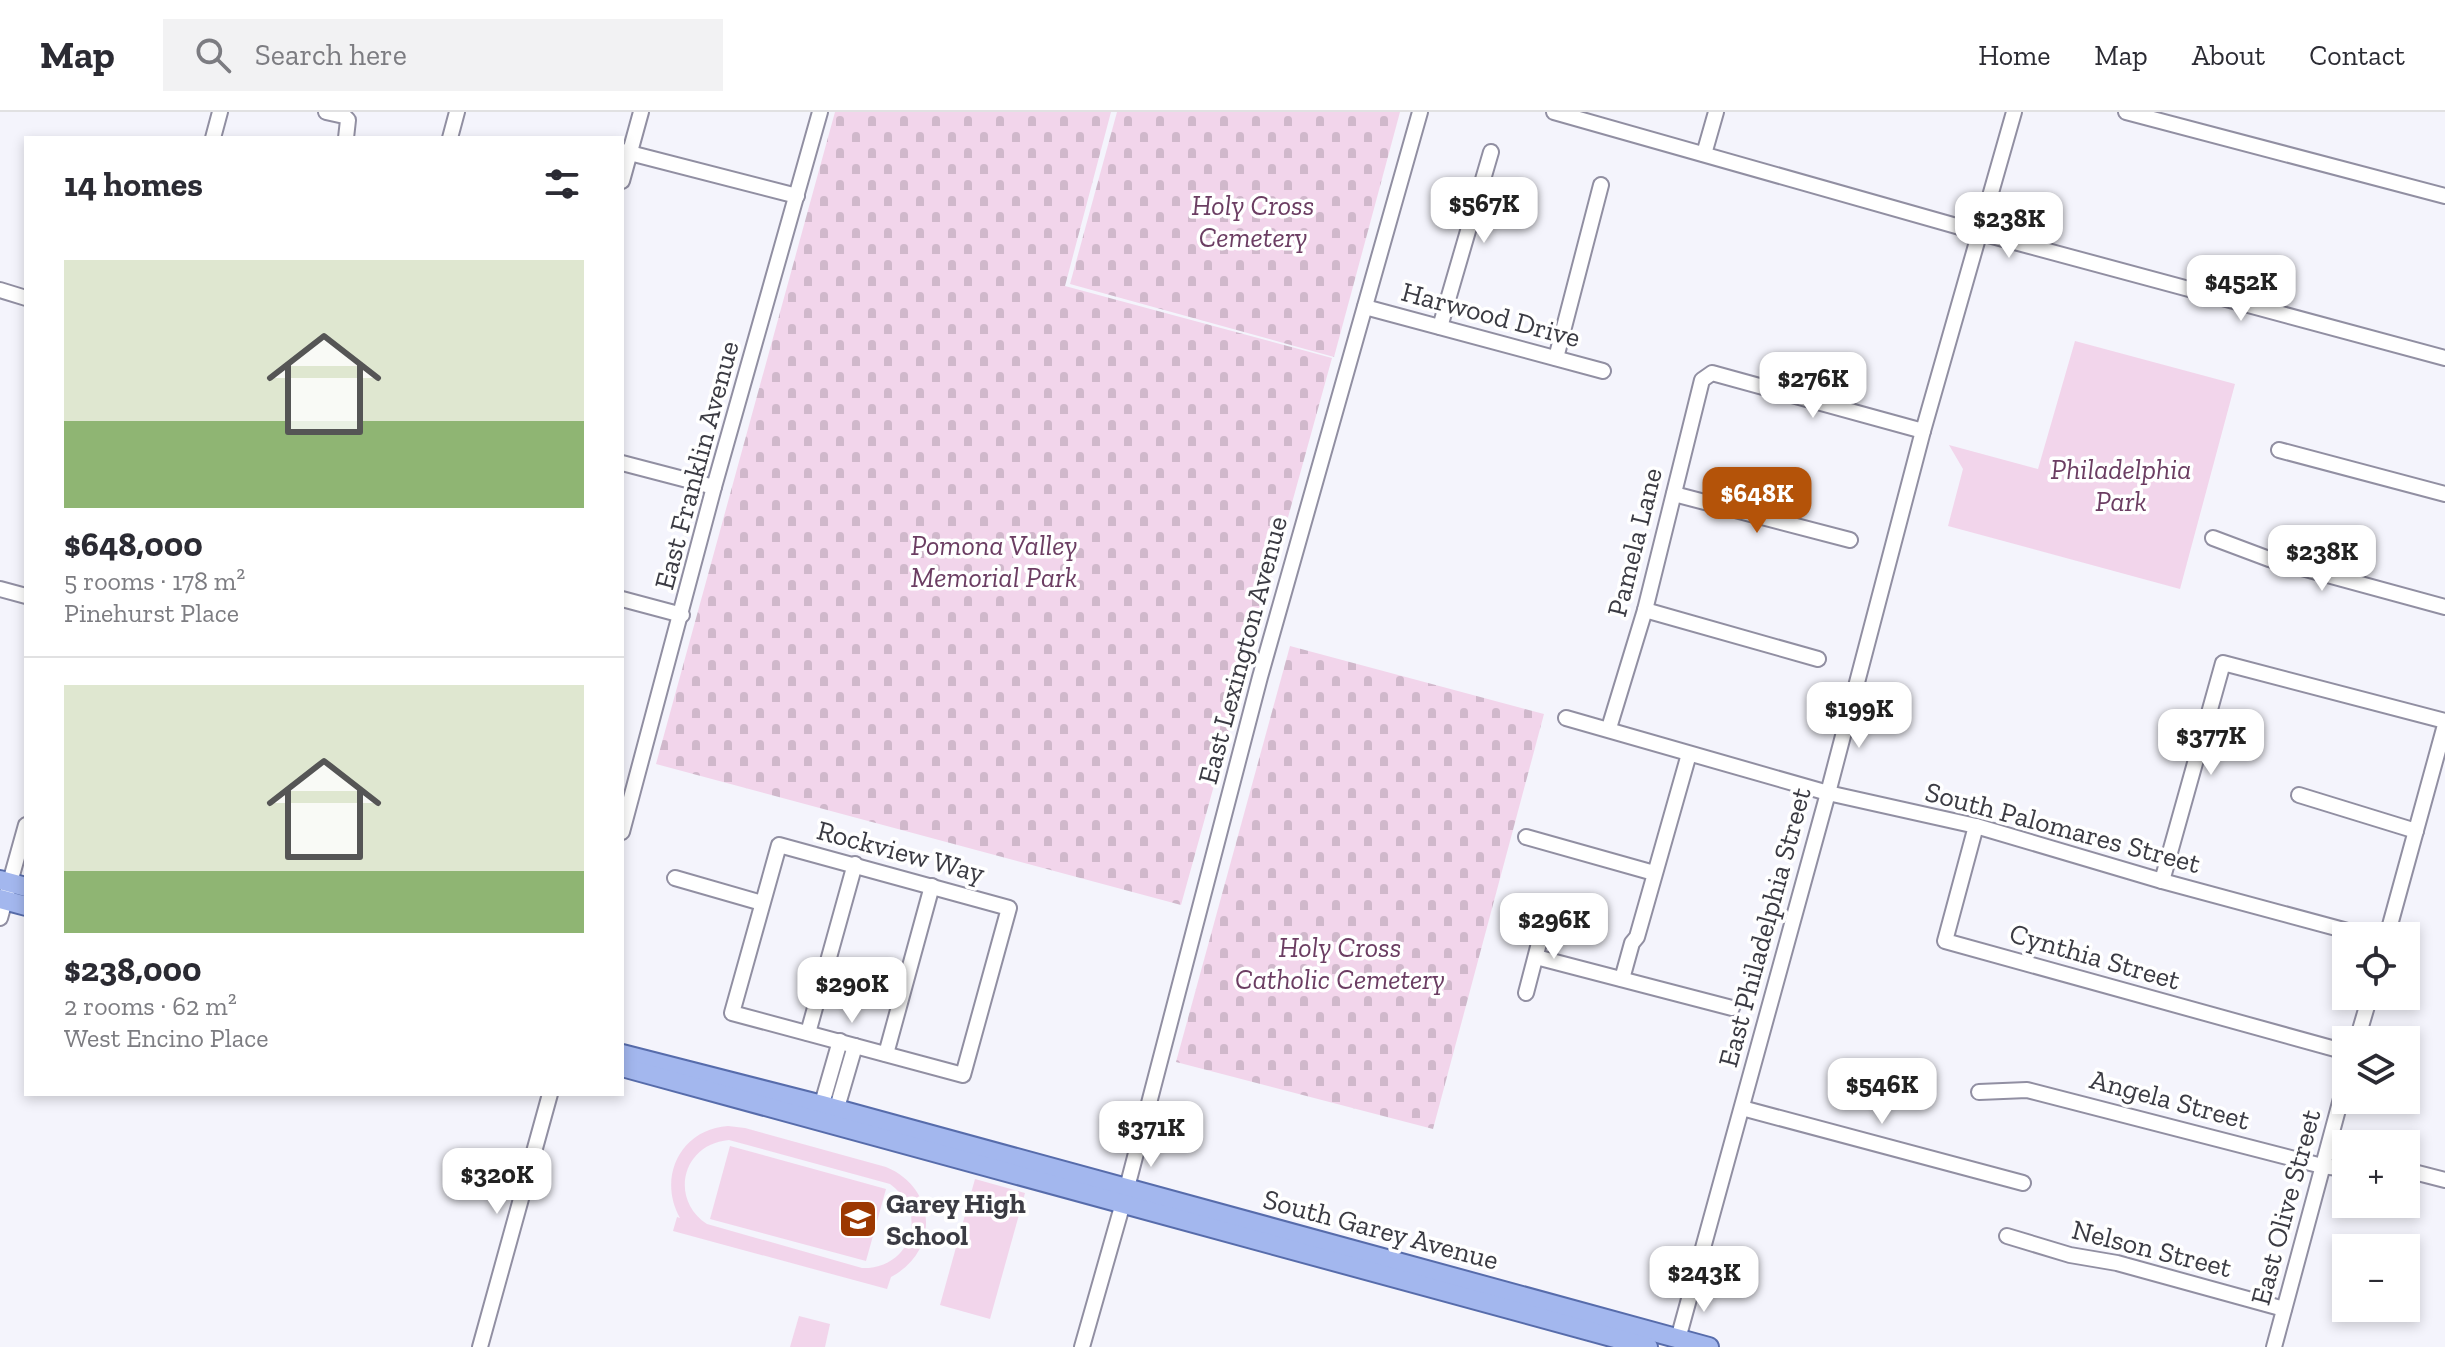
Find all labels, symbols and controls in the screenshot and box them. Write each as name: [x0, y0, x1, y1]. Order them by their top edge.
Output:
search box: [163, 19, 723, 91]
text: Map: [40, 32, 115, 78]
icon: search: [191, 33, 235, 77]
text: Search here: [255, 37, 407, 73]
text: Home: [1978, 39, 2050, 72]
text: Map: [2094, 39, 2148, 72]
text: About: [2192, 39, 2265, 72]
text: Contact: [2309, 39, 2405, 72]
icon: filters: [540, 162, 584, 206]
text: 14 homes: [64, 164, 203, 205]
pin: $567K: [1428, 177, 1540, 245]
text: $567K: [1449, 187, 1519, 219]
park label: Holy Cross Cemetery: [1191, 189, 1315, 254]
pin: $238K: [1953, 192, 2065, 260]
text: $238K: [1973, 202, 2045, 234]
pin: $452K: [2185, 255, 2297, 323]
text: $452K: [2205, 265, 2277, 297]
street label: Harwood Drive: [1398, 275, 1584, 354]
icon: home: [252, 312, 396, 456]
street label: East Franklin Avenue: [647, 337, 746, 593]
pin: $276K: [1757, 352, 1869, 420]
text: $276K: [1777, 362, 1849, 394]
park label: Philadelphia Park: [2050, 453, 2192, 518]
street label: Pamela Lane: [1600, 464, 1669, 620]
pin: $648K: [1701, 467, 1813, 535]
text: $648K: [1720, 477, 1794, 509]
street label: East Lexington Avenue: [1191, 513, 1294, 788]
text: $648,000: [64, 524, 203, 565]
pin: $238K: [2266, 525, 2378, 593]
park label: Pomona Valley Memorial Park: [911, 529, 1077, 594]
text: $238K: [2286, 535, 2358, 567]
text: 5 rooms · 178 m²: [64, 565, 245, 597]
text: Pinehurst Place: [64, 597, 239, 629]
pin: $199K: [1803, 682, 1915, 750]
text: $199K: [1825, 692, 1893, 724]
pin: $377K: [2155, 709, 2267, 777]
text: $377K: [2176, 719, 2246, 751]
icon: home: [252, 737, 396, 881]
street label: South Palomares Street: [1922, 775, 2205, 880]
street label: East Philadelphia Street: [1711, 783, 1818, 1071]
street label: Rockview Way: [813, 813, 989, 890]
pin: $296K: [1498, 893, 1610, 961]
text: $296K: [1518, 903, 1590, 935]
street label: Cynthia Street: [2006, 916, 2185, 997]
map controls: [2332, 922, 2420, 1322]
button: locate: [2332, 922, 2420, 1010]
park label: Holy Cross Catholic Cemetery: [1235, 931, 1445, 996]
text: $238,000: [64, 949, 202, 990]
pin: $290K: [796, 957, 908, 1025]
text: $290K: [815, 967, 889, 999]
text: 2 rooms · 62 m²: [64, 990, 237, 1022]
text: West Encino Place: [64, 1022, 269, 1054]
button: layers: [2332, 1026, 2420, 1114]
pin: $546K: [1826, 1058, 1938, 1126]
street label: Angela Street: [2086, 1062, 2254, 1137]
text: $546K: [1846, 1068, 1918, 1100]
pin: $371K: [1095, 1101, 1207, 1169]
street label: East Olive Street: [2244, 1105, 2328, 1309]
text: $371K: [1117, 1111, 1185, 1143]
button: +: [2332, 1130, 2420, 1218]
pin: $320K: [441, 1148, 553, 1216]
text: $320K: [460, 1158, 534, 1190]
street label: South Garey Avenue: [1260, 1182, 1502, 1277]
place label: Garey High School: [886, 1187, 1026, 1252]
school or university icon: Garey High School: [837, 1198, 879, 1240]
street label: Nelson Street: [2069, 1213, 2236, 1284]
button: −: [2332, 1234, 2420, 1322]
pin: $243K: [1648, 1246, 1760, 1314]
text: $243K: [1668, 1256, 1740, 1288]

